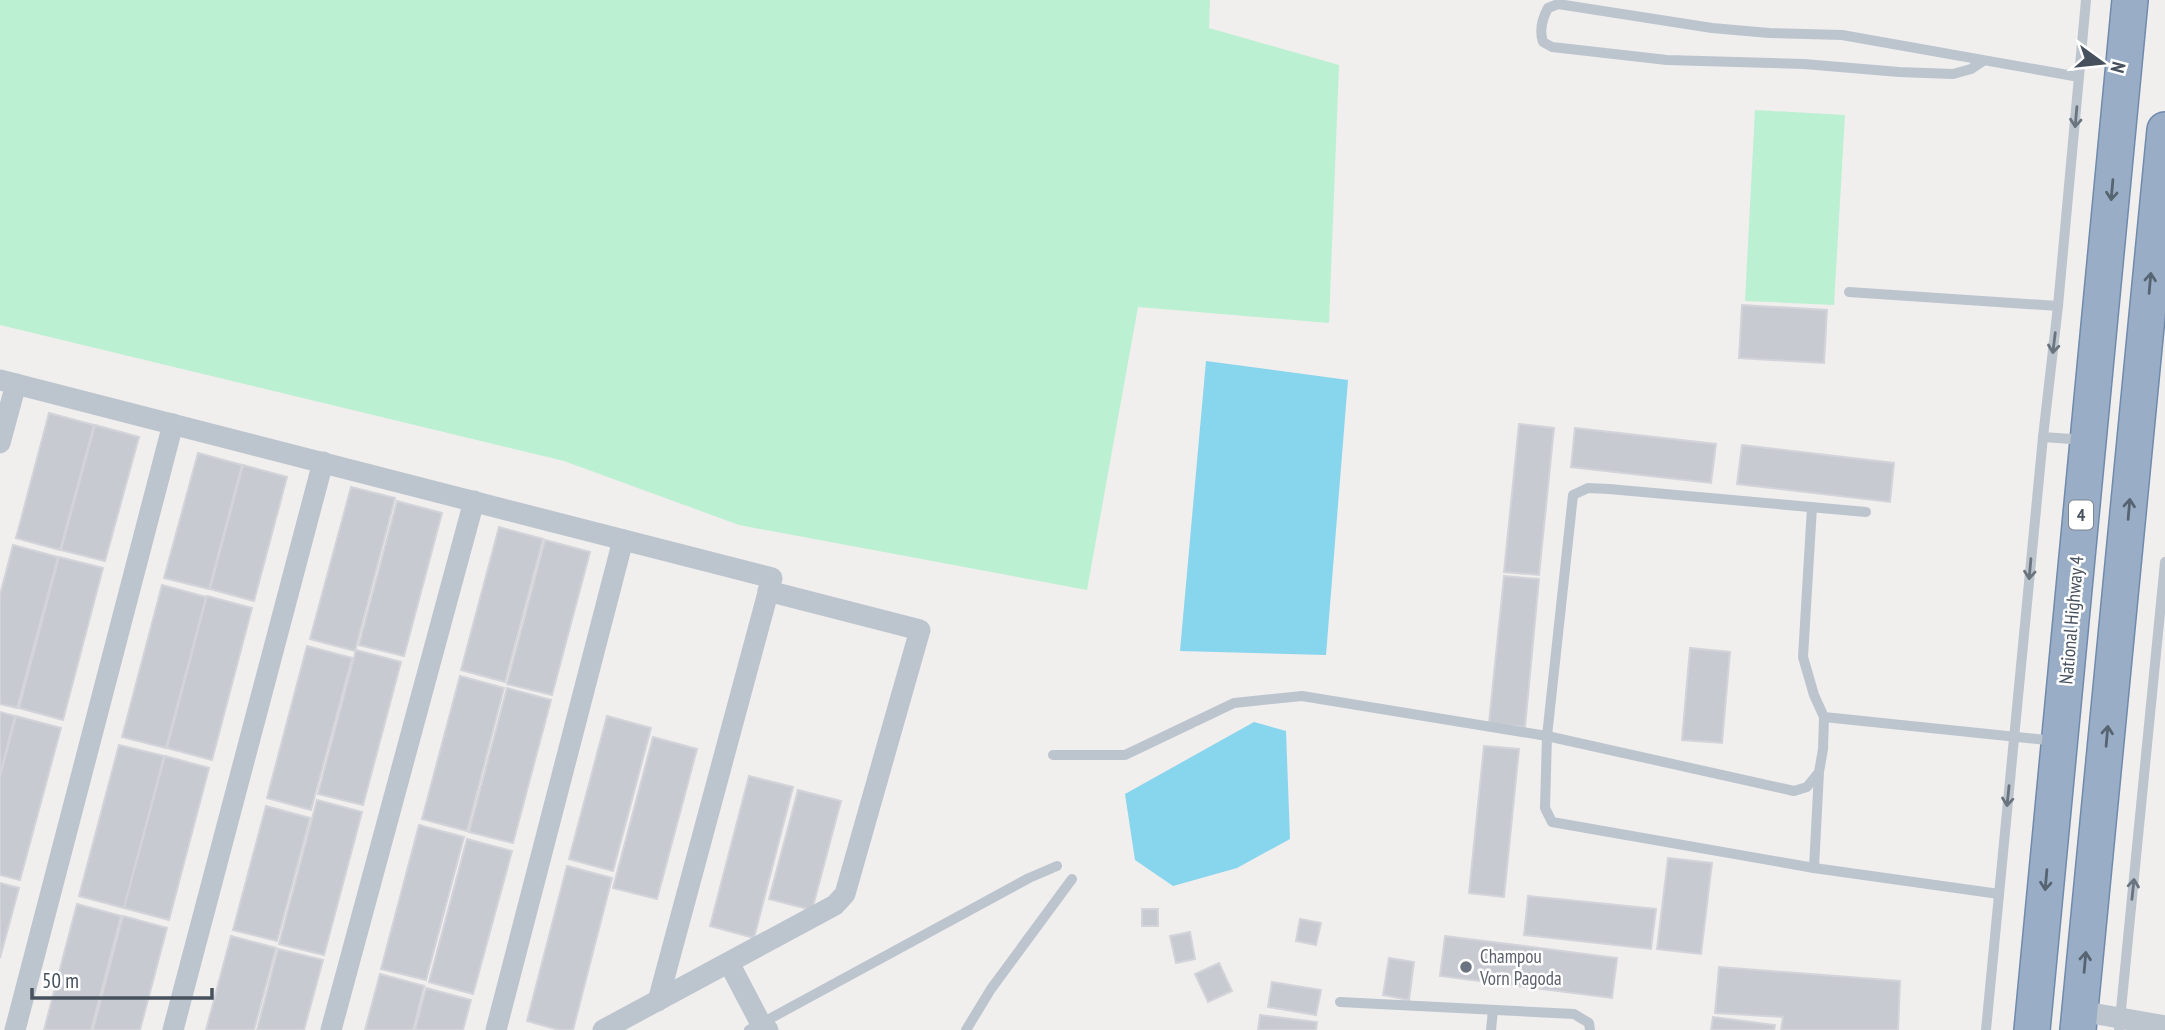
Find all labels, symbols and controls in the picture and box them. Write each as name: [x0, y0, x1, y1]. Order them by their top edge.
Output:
north arrow: [2067, 28, 2137, 98]
text: N: [2106, 59, 2131, 75]
one-way arrow: [2069, 105, 2082, 128]
one-way arrow: [2105, 178, 2118, 201]
one-way arrow: [2144, 272, 2157, 295]
one-way arrow: [2047, 331, 2060, 354]
one-way arrow: [2122, 498, 2135, 521]
road number: 4: [2069, 500, 2093, 530]
street label: National Highway 4: [2053, 554, 2089, 685]
one-way arrow: [2023, 558, 2036, 580]
one-way arrow: [2101, 725, 2114, 747]
one-way arrow: [2002, 784, 2015, 807]
one-way arrow: [2039, 868, 2052, 891]
one-way arrow: [2127, 878, 2140, 901]
place label: Champou Vorn Pagoda: [1479, 944, 1562, 990]
one-way arrow: [2079, 951, 2092, 974]
scale bar: [32, 956, 212, 1000]
marker: Champou Vorn Pagoda: [1458, 959, 1474, 975]
text: 50 m: [42, 967, 79, 994]

